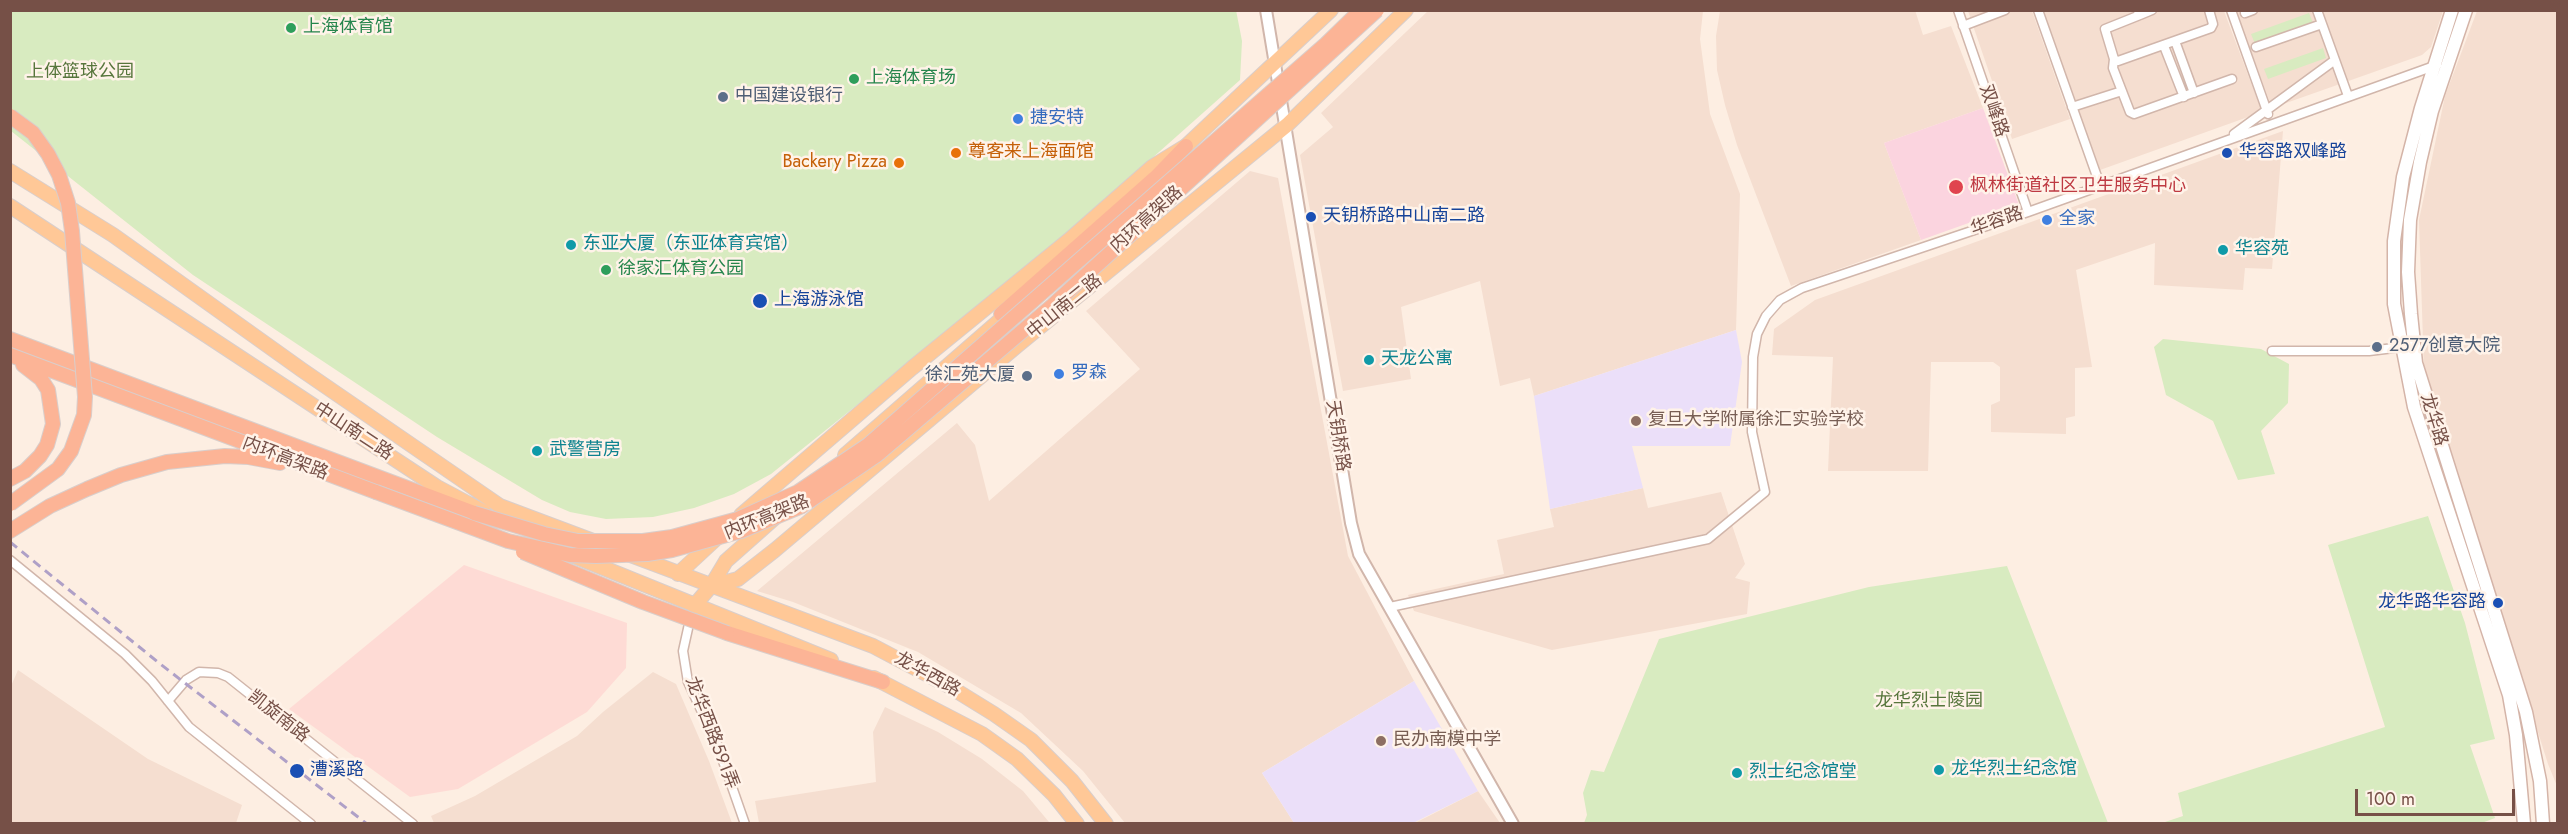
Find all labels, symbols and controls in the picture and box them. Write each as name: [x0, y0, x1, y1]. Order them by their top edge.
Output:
place label: 上海体育馆: [303, 17, 393, 39]
marker: 上海体育馆: [284, 21, 298, 35]
park label: 上体篮球公园: [26, 62, 134, 84]
place label: 上海体育场: [866, 68, 956, 90]
marker: 上海体育场: [847, 72, 861, 86]
street label: 双峰路: [1974, 82, 2012, 140]
place label: 中国建设银行: [735, 86, 843, 108]
marker: 中国建设银行: [716, 90, 730, 104]
place label: 捷安特: [1030, 108, 1084, 130]
marker: 捷安特: [1011, 112, 1025, 126]
place label: 尊客来上海面馆: [968, 142, 1094, 164]
place label: 华容路双峰路: [2239, 142, 2347, 164]
marker: 尊客来上海面馆: [949, 146, 963, 160]
marker: 华容路双峰路: [2220, 146, 2234, 160]
place label: Backery Pizza: [782, 152, 887, 174]
marker: Backery Pizza: [892, 156, 906, 170]
place label: 枫林街道社区卫生服务中心: [1970, 176, 2186, 198]
marker: 枫林街道社区卫生服务中心: [1947, 178, 1965, 196]
street label: 内环高架路: [1106, 182, 1188, 258]
street label: 华容路: [1968, 203, 2026, 241]
place label: 天钥桥路中山南二路: [1323, 206, 1485, 228]
place label: 全家: [2059, 209, 2095, 231]
marker: 天钥桥路中山南二路: [1304, 210, 1318, 224]
marker: 全家: [2040, 213, 2054, 227]
place label: 东亚大厦（东亚体育宾馆）: [583, 234, 799, 256]
marker: 东亚大厦（东亚体育宾馆）: [564, 238, 578, 252]
place label: 华容苑: [2235, 239, 2289, 261]
marker: 华容苑: [2216, 243, 2230, 257]
place label: 徐家汇体育公园: [618, 259, 744, 281]
marker: 徐家汇体育公园: [599, 263, 613, 277]
street label: 中山南二路: [1023, 270, 1107, 344]
place label: 上海游泳馆: [774, 290, 864, 312]
marker: 上海游泳馆: [751, 292, 769, 310]
place label: 2577创意大院: [2389, 336, 2500, 358]
marker: 2577创意大院: [2370, 340, 2384, 354]
place label: 天龙公寓: [1381, 349, 1453, 371]
marker: 天龙公寓: [1362, 353, 1376, 367]
place label: 罗森: [1071, 363, 1107, 385]
place label: 徐汇苑大厦: [925, 365, 1015, 387]
marker: 罗森: [1052, 367, 1066, 381]
marker: 徐汇苑大厦: [1020, 369, 1034, 383]
street label: 龙华路: [2415, 391, 2451, 449]
street label: 中山南二路: [309, 398, 397, 466]
street label: 天钥桥路: [1321, 399, 1353, 473]
place label: 复旦大学附属徐汇实验学校: [1648, 410, 1864, 432]
marker: 复旦大学附属徐汇实验学校: [1629, 414, 1643, 428]
street label: 内环高架路: [239, 433, 331, 485]
place label: 武警营房: [549, 440, 621, 462]
marker: 武警营房: [530, 444, 544, 458]
street label: 内环高架路: [721, 491, 813, 545]
place label: 龙华路华容路: [2378, 592, 2486, 614]
marker: 龙华路华容路: [2491, 596, 2505, 610]
street label: 龙华西路: [890, 648, 964, 702]
street label: 龙华西路591弄: [680, 674, 742, 792]
street label: 凯旋南路: [243, 686, 313, 748]
park label: 龙华烈士陵园: [1875, 691, 1983, 713]
place label: 民办南模中学: [1393, 730, 1501, 752]
marker: 民办南模中学: [1374, 734, 1388, 748]
place label: 龙华烈士纪念馆: [1951, 759, 2077, 781]
place label: 漕溪路: [310, 760, 364, 782]
marker: 漕溪路: [288, 762, 306, 780]
place label: 烈士纪念馆堂: [1749, 762, 1857, 784]
marker: 龙华烈士纪念馆: [1932, 763, 1946, 777]
marker: 烈士纪念馆堂: [1730, 766, 1744, 780]
scale bar: [2358, 777, 2518, 815]
text: 100 m: [2366, 786, 2415, 812]

